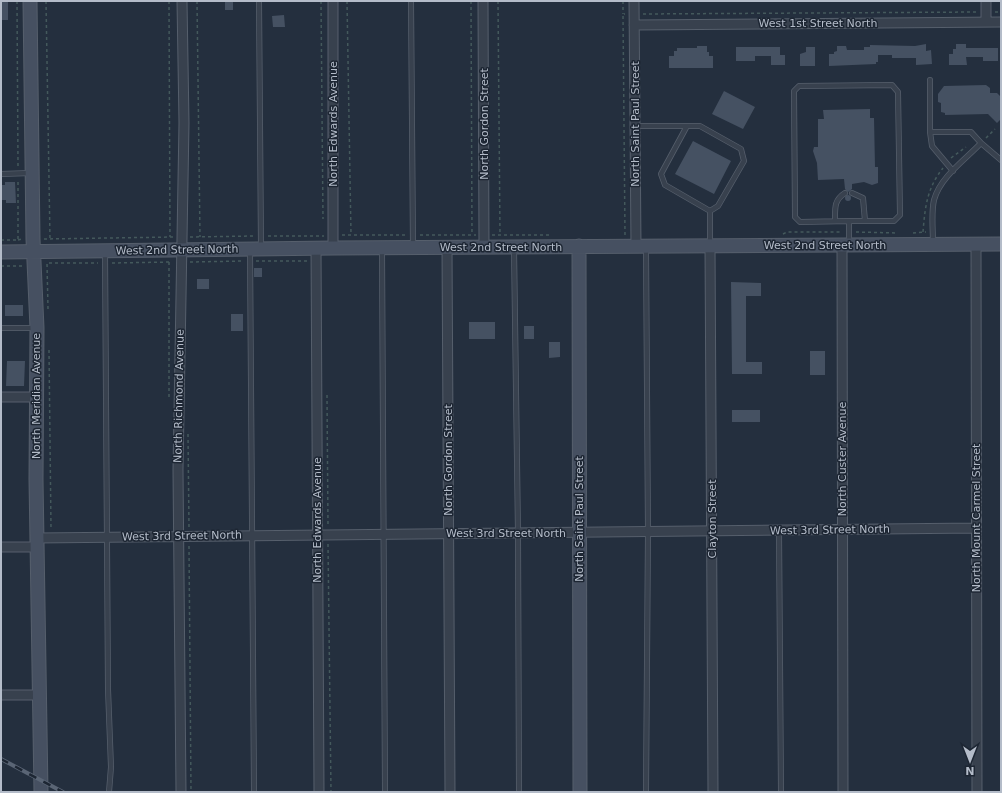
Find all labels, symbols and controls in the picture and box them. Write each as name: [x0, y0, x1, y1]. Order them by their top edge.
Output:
street label: West 1st Street North: [759, 17, 877, 30]
street label: North Saint Paul Street: [629, 60, 642, 187]
street label: North Edwards Avenue: [327, 61, 340, 187]
street label: North Gordon Street: [478, 68, 491, 180]
street label: West 2nd Street North: [764, 239, 886, 252]
street label: West 2nd Street North: [440, 241, 562, 254]
street label: West 2nd Street North: [116, 242, 238, 258]
street label: North Richmond Avenue: [171, 329, 187, 463]
street label: North Meridian Avenue: [30, 333, 43, 459]
street label: North Custer Avenue: [836, 401, 849, 516]
street label: North Gordon Street: [442, 404, 455, 516]
street label: North Mount Carmel Street: [970, 443, 983, 592]
street label: North Saint Paul Street: [573, 455, 586, 582]
street label: North Edwards Avenue: [311, 457, 324, 583]
street label: Clayton Street: [706, 479, 719, 558]
street label: West 3rd Street North: [770, 522, 890, 538]
street label: West 3rd Street North: [446, 527, 566, 540]
street label: West 3rd Street North: [122, 528, 242, 544]
north arrow: [950, 741, 990, 781]
text: N: [965, 764, 975, 777]

